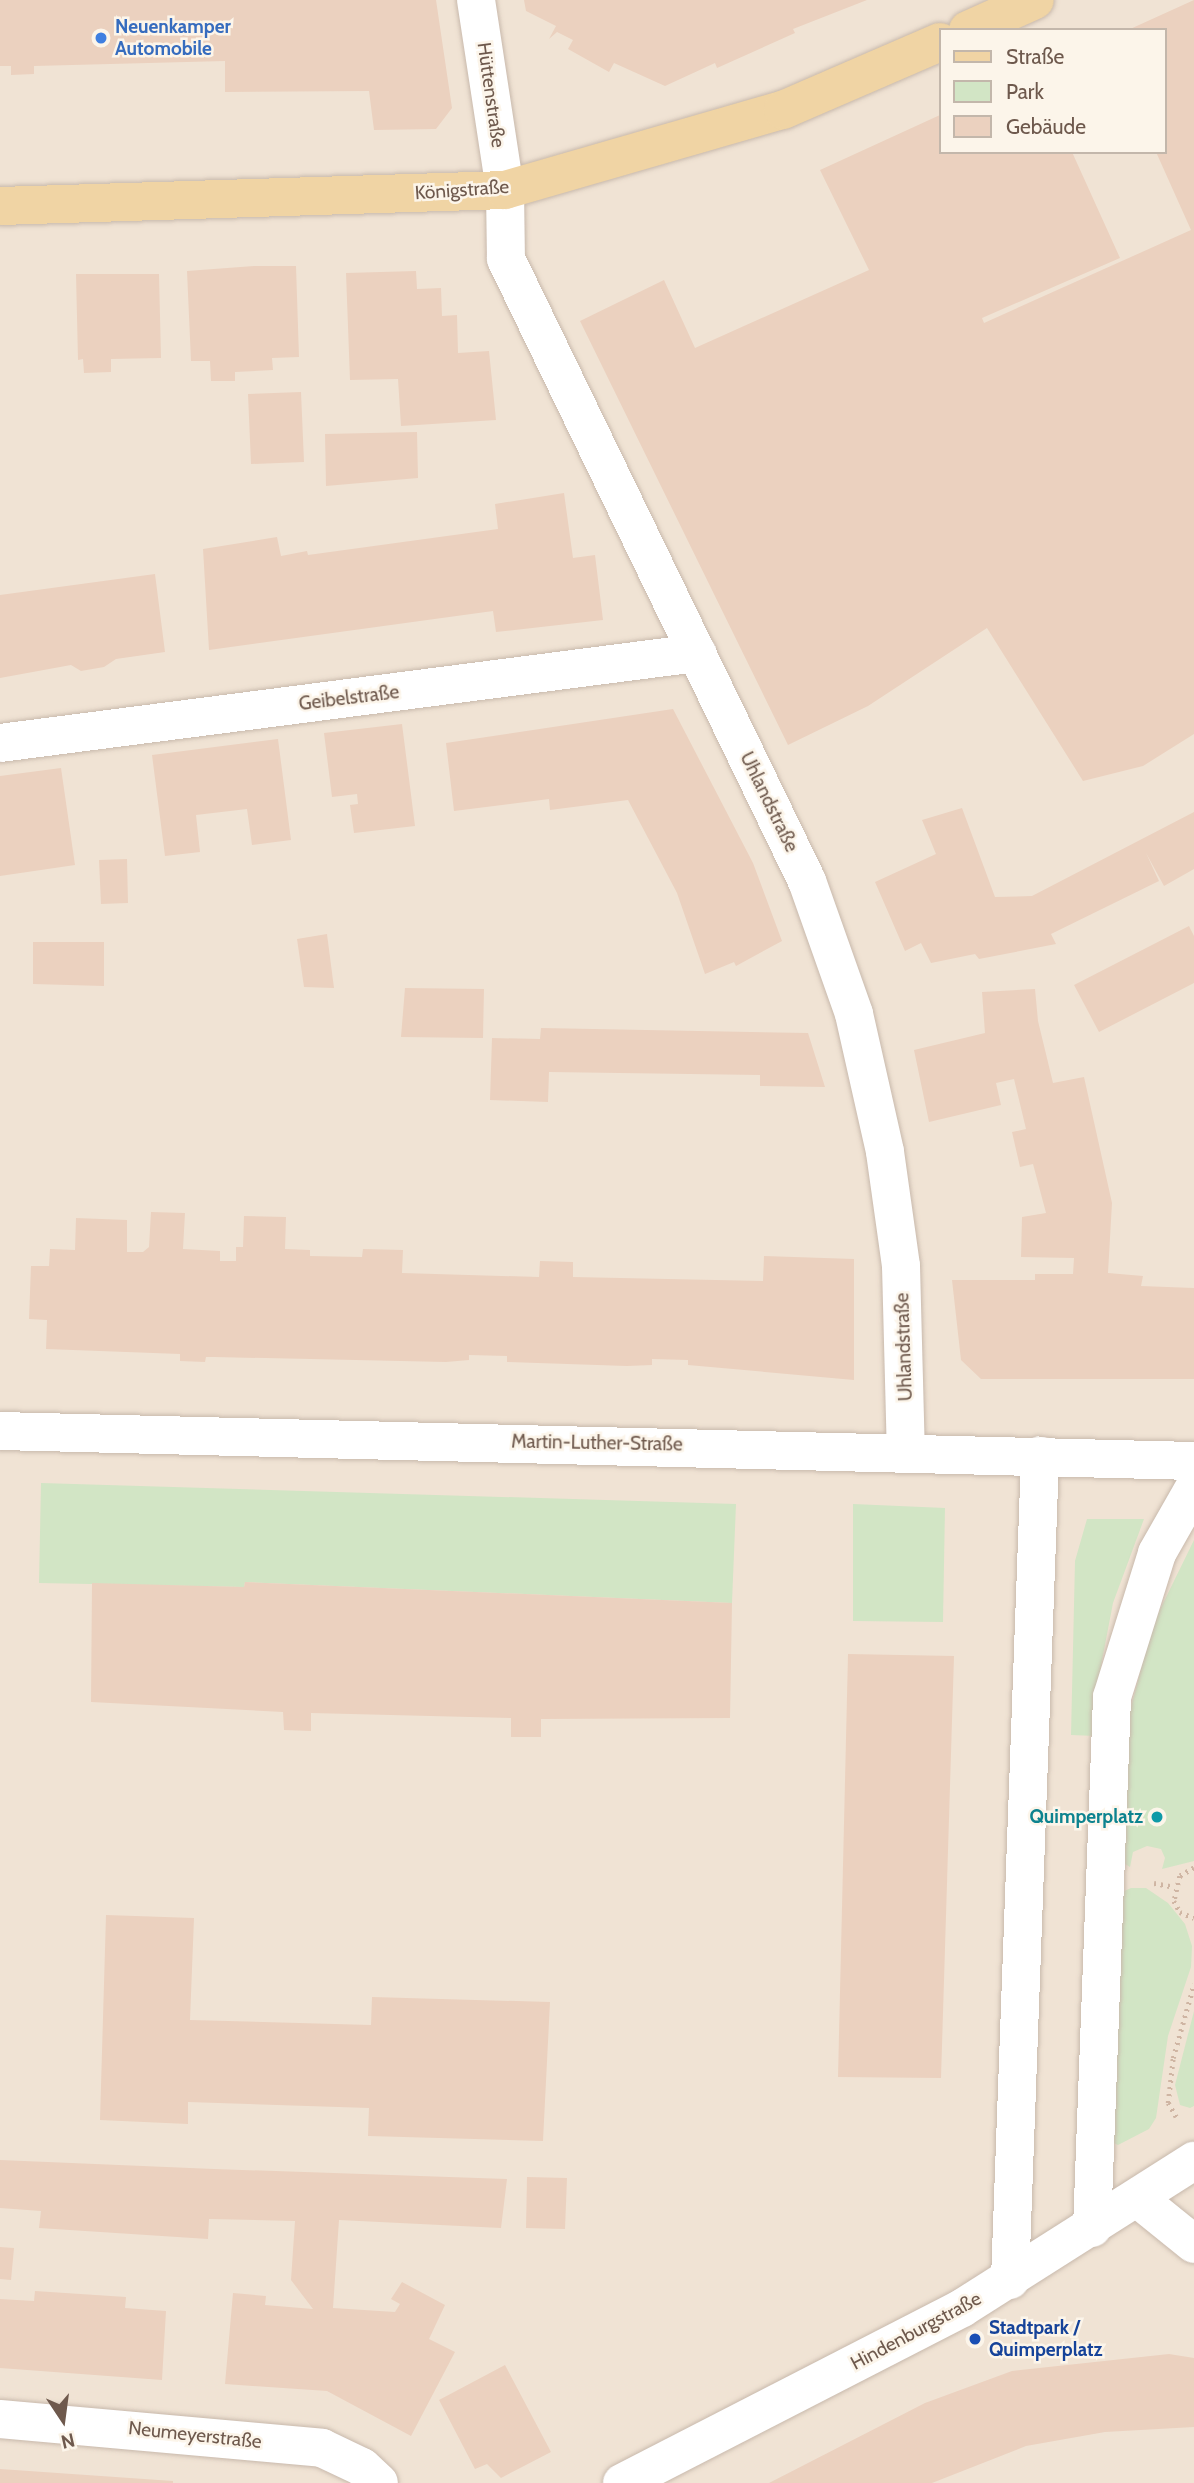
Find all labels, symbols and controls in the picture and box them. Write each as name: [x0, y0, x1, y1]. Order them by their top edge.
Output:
place label: Neuenkamper Automobile: [115, 16, 231, 60]
legend: [939, 28, 1166, 154]
marker: Neuenkamper Automobile: [93, 30, 109, 46]
street label: Hüttenstraße: [472, 41, 510, 149]
text: Straße: [1006, 44, 1064, 69]
text: Park: [1006, 79, 1044, 104]
text: Gebäude: [1006, 114, 1086, 139]
street label: Königstraße: [414, 175, 510, 205]
street label: Geibelstraße: [297, 681, 401, 715]
street label: Uhlandstraße: [735, 748, 803, 856]
street label: Uhlandstraße: [891, 1292, 917, 1402]
street label: Martin-Luther-Straße: [511, 1430, 683, 1456]
place label: Quimperplatz: [1029, 1806, 1143, 1828]
marker: Quimperplatz: [1149, 1809, 1165, 1825]
street label: Hindenburgstraße: [847, 2287, 985, 2375]
place label: Stadtpark / Quimperplatz: [989, 2317, 1103, 2361]
marker: Stadtpark / Quimperplatz: [967, 2331, 983, 2347]
north arrow: [28, 2385, 98, 2455]
street label: Neumeyerstraße: [127, 2417, 263, 2453]
text: N: [59, 2428, 77, 2454]

